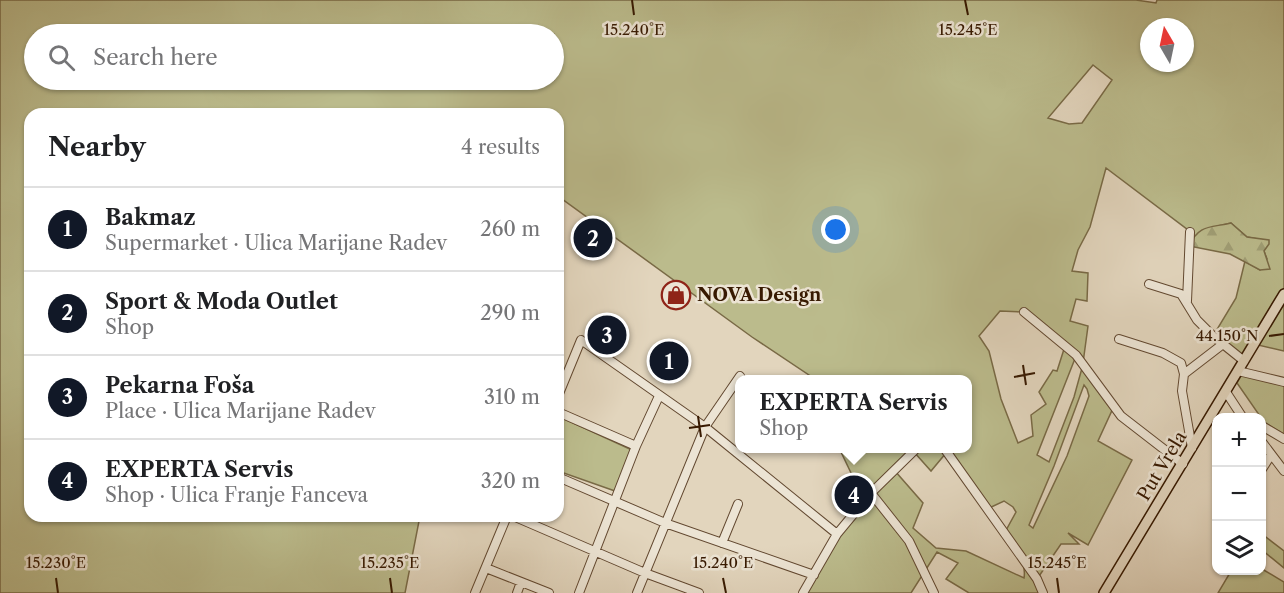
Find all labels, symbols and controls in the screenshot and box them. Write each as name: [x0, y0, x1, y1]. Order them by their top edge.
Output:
north arrow: [1140, 18, 1194, 72]
text: 15.240°E: [604, 20, 664, 39]
text: 15.245°E: [938, 20, 998, 39]
search box: [24, 24, 564, 90]
icon: search: [45, 41, 78, 74]
text: Search here: [93, 44, 218, 71]
text: Nearby: [48, 131, 146, 163]
text: 4 results: [461, 135, 540, 159]
text: Bakmaz: [105, 204, 196, 231]
your location: [821, 215, 850, 244]
pin: 2: [574, 216, 612, 260]
text: 1: [63, 217, 72, 241]
text: 260 m: [480, 217, 540, 241]
text: Supermarket · Ulica Marijane Radev: [105, 231, 447, 255]
shop icon: NOVA Design: [660, 279, 692, 311]
place label: NOVA Design: [697, 284, 822, 306]
text: Sport & Moda Outlet: [105, 288, 338, 315]
text: 2: [62, 301, 73, 325]
text: 290 m: [480, 301, 540, 325]
pin: 3: [588, 312, 626, 358]
text: Shop: [105, 315, 154, 339]
text: 44.150°N: [1196, 326, 1258, 345]
pin: 1: [650, 338, 688, 384]
text: Pekarna Foša: [105, 372, 254, 399]
popup: [735, 375, 972, 453]
text: 3: [62, 385, 73, 409]
text: 310 m: [484, 385, 540, 409]
text: EXPERTA Servis: [759, 389, 948, 416]
text: Place · Ulica Marijane Radev: [105, 399, 376, 423]
map controls: [1212, 413, 1266, 575]
button: +: [1212, 413, 1266, 467]
text: Shop: [759, 416, 808, 440]
street label: Put Vrela: [1133, 427, 1192, 505]
text: EXPERTA Servis: [105, 456, 293, 483]
button: −: [1212, 467, 1266, 521]
text: 4: [62, 469, 73, 493]
text: 320 m: [481, 469, 540, 493]
pin: 4: [834, 472, 874, 518]
text: Shop · Ulica Franje Fanceva: [105, 483, 368, 507]
button: layers: [1212, 521, 1266, 575]
text: 15.230°E: [26, 553, 86, 572]
text: 15.235°E: [361, 553, 419, 572]
text: 15.240°E: [693, 553, 753, 572]
text: 15.245°E: [1027, 553, 1087, 572]

